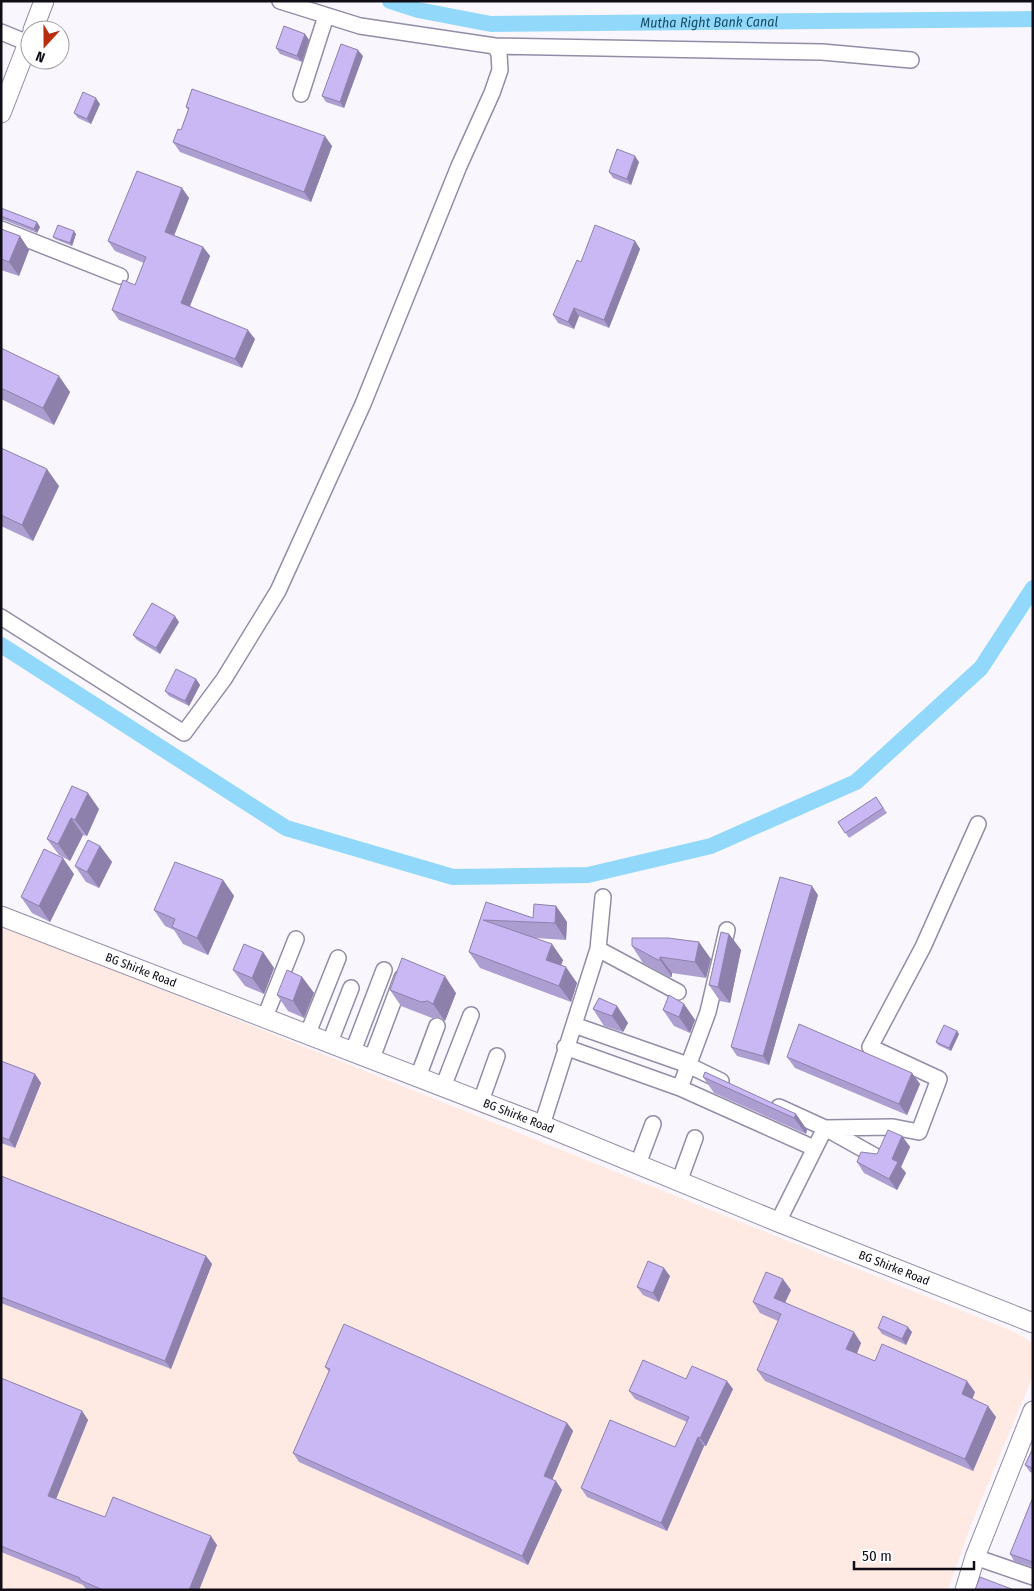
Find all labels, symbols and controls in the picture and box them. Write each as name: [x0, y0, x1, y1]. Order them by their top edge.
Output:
water label: Mutha Right Bank Canal: [640, 13, 779, 31]
north arrow: [20, 20, 70, 70]
text: N: [34, 47, 47, 66]
street label: BG Shirke Road: [103, 950, 178, 990]
street label: BG Shirke Road: [481, 1096, 556, 1136]
street label: BG Shirke Road: [857, 1248, 932, 1288]
scale bar: [854, 1538, 974, 1570]
text: 50 m: [862, 1547, 892, 1565]

